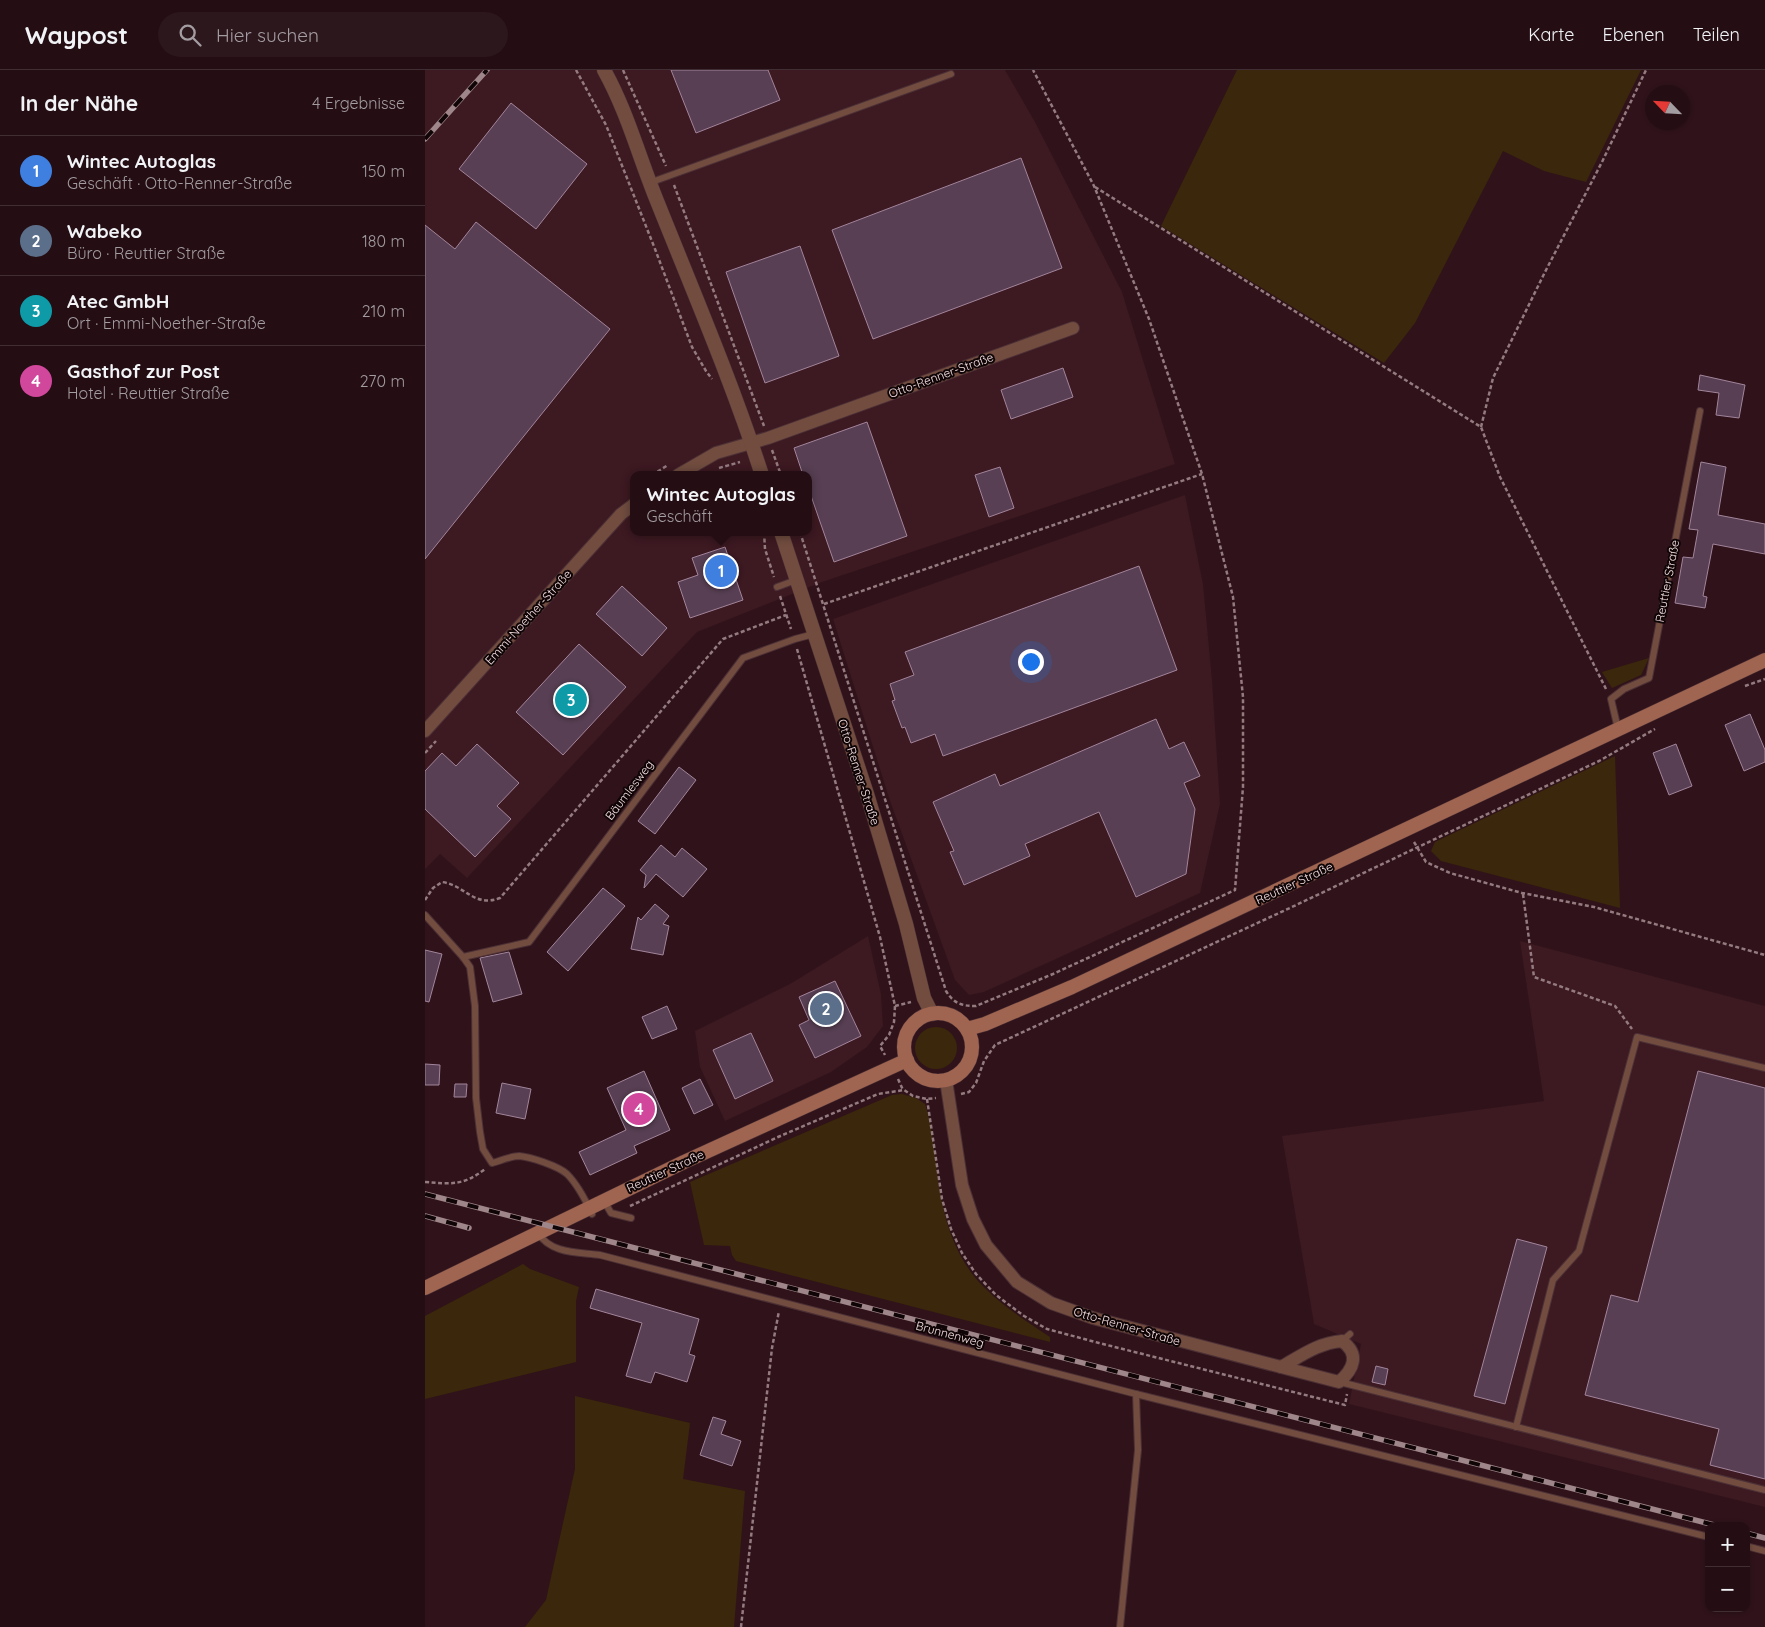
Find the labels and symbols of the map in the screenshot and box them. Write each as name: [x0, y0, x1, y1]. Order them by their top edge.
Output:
north arrow: [1645, 85, 1690, 130]
street label: Otto-Renner-Straße: [887, 349, 996, 401]
street label: Reuttier Straße: [1652, 538, 1682, 623]
pin: 1: [705, 552, 737, 590]
street label: Emmi-Noether-Straße: [482, 566, 575, 667]
your location: [1018, 649, 1044, 675]
pin: 3: [555, 681, 587, 719]
street label: Otto-Renner-Straße: [835, 717, 883, 827]
street label: Bäumlesweg: [602, 757, 656, 823]
street label: Reuttier Straße: [1253, 858, 1335, 907]
pin: 2: [810, 990, 842, 1028]
pin: 4: [623, 1090, 655, 1128]
street label: Reuttier Straße: [624, 1146, 706, 1195]
street label: Otto-Renner-Straße: [1072, 1304, 1182, 1349]
street label: Brunnenweg: [914, 1318, 986, 1350]

